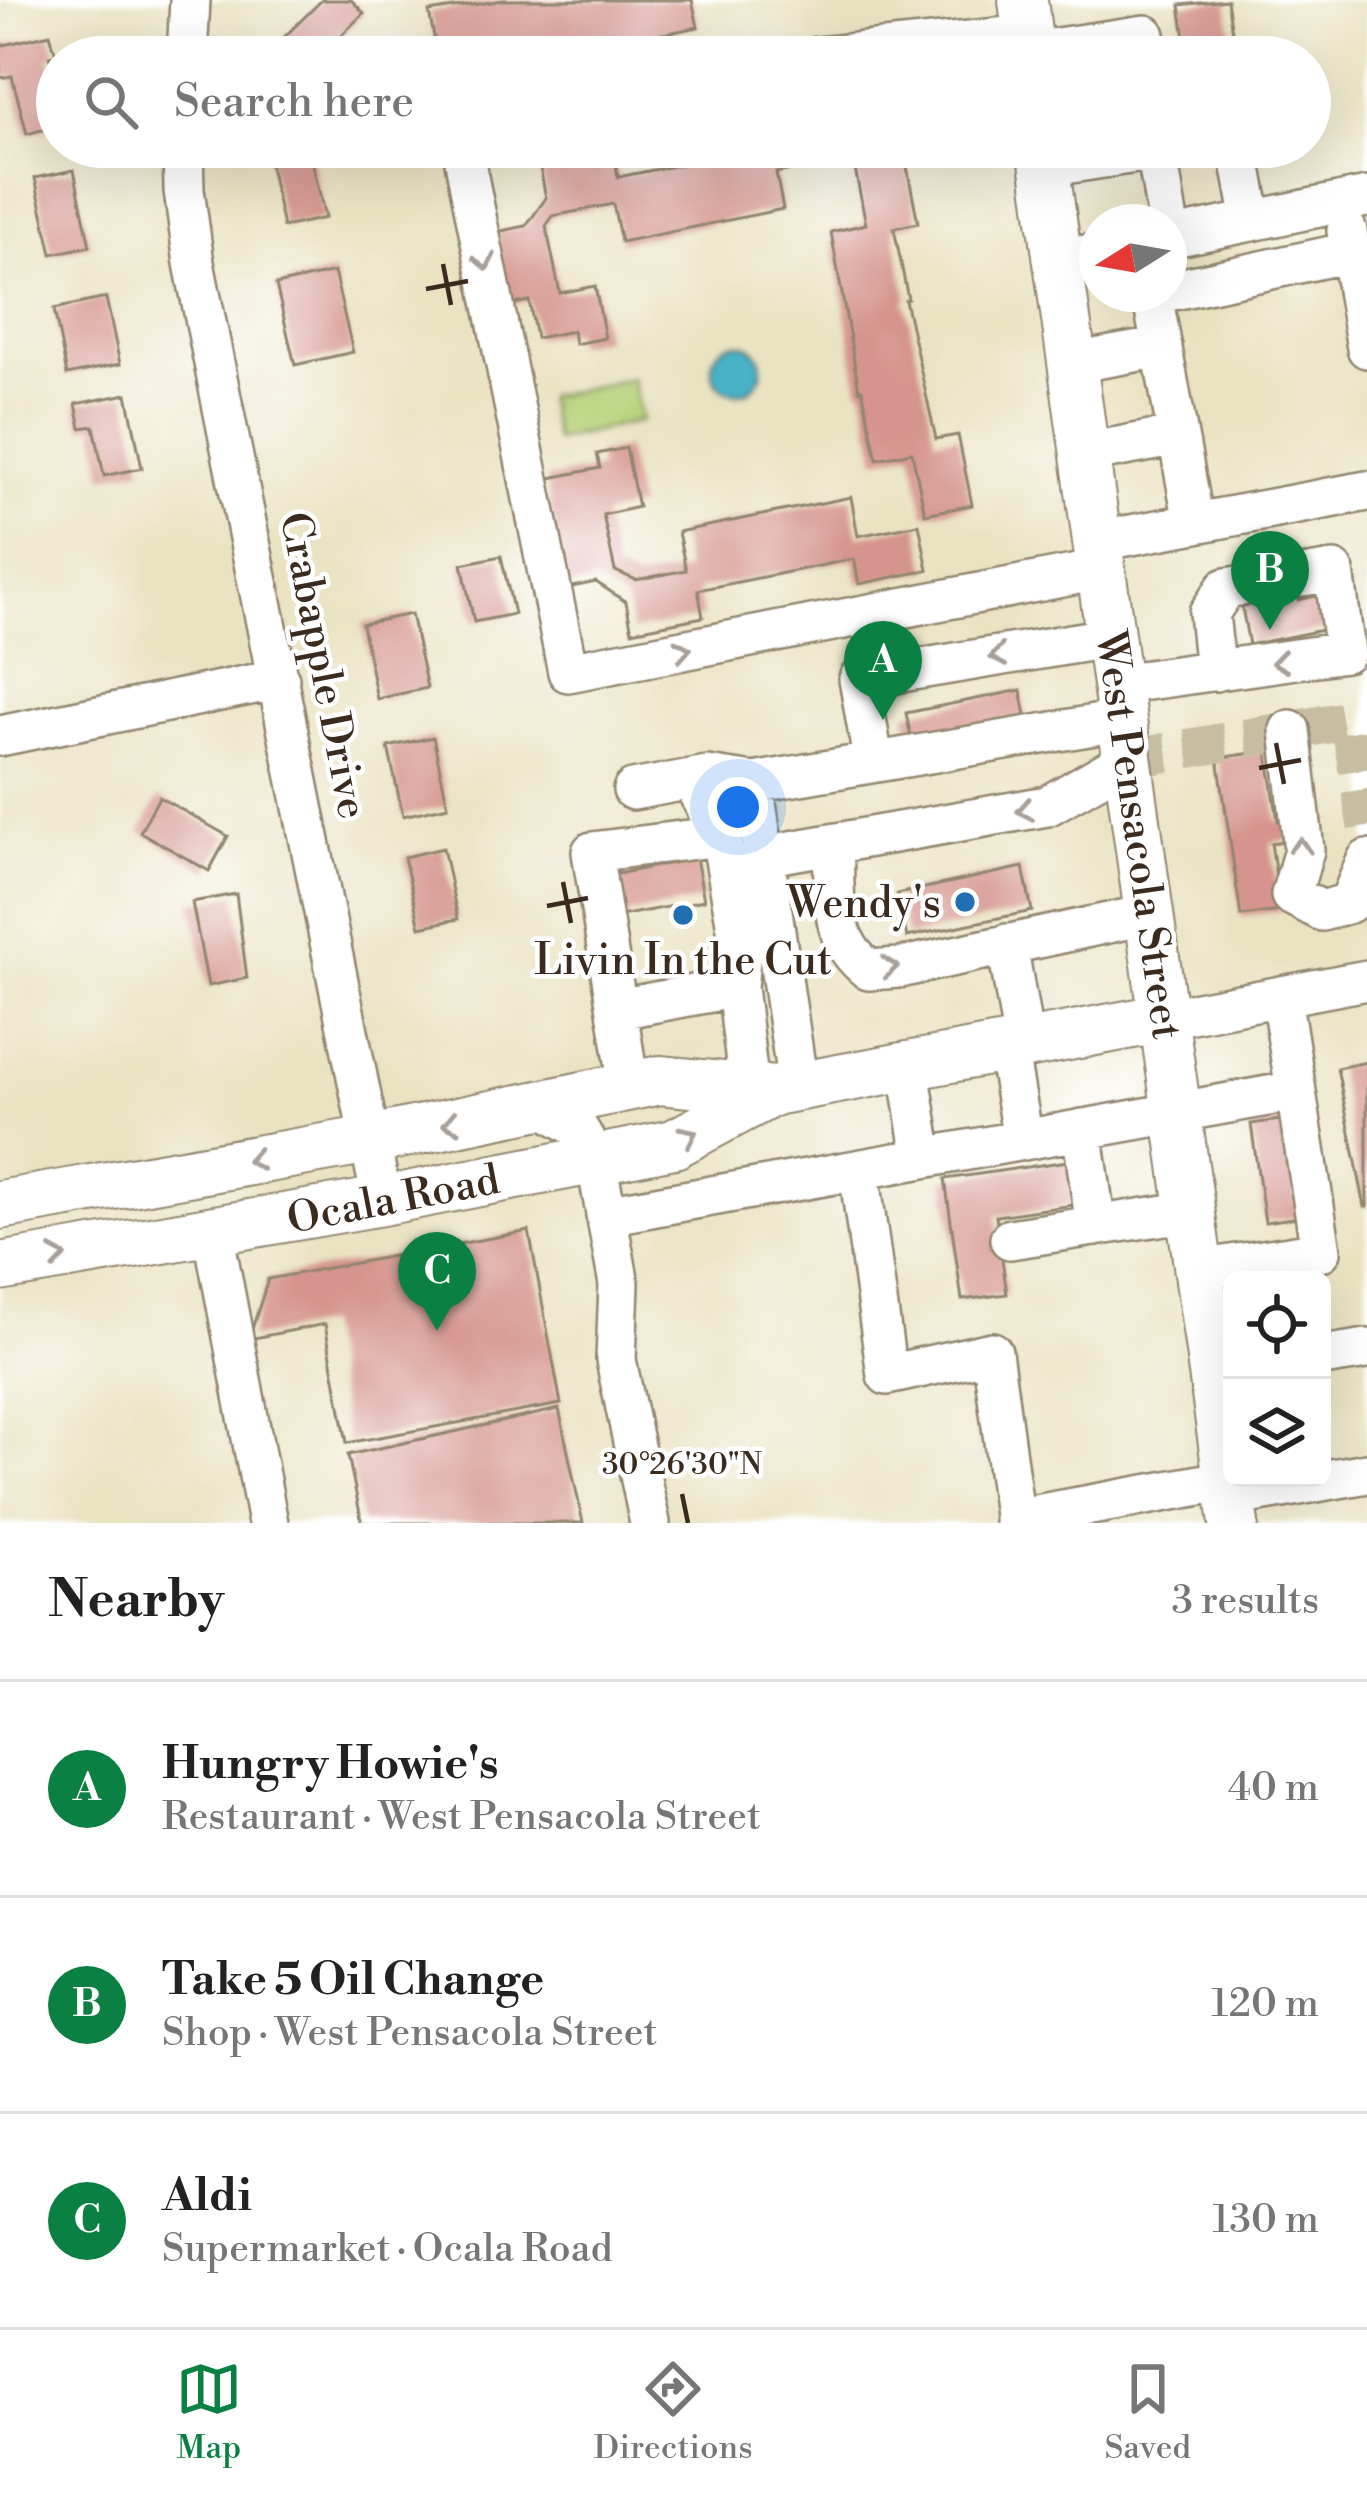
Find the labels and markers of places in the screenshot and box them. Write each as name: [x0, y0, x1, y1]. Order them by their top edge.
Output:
pin: B: [1231, 531, 1309, 630]
pin: A: [844, 621, 922, 720]
place label: Wendy's: [785, 878, 941, 932]
marker: Wendy's: [952, 889, 978, 915]
marker: Livin In the Cut: [670, 902, 696, 928]
place label: Livin In the Cut: [534, 935, 832, 988]
pin: C: [398, 1232, 476, 1331]

